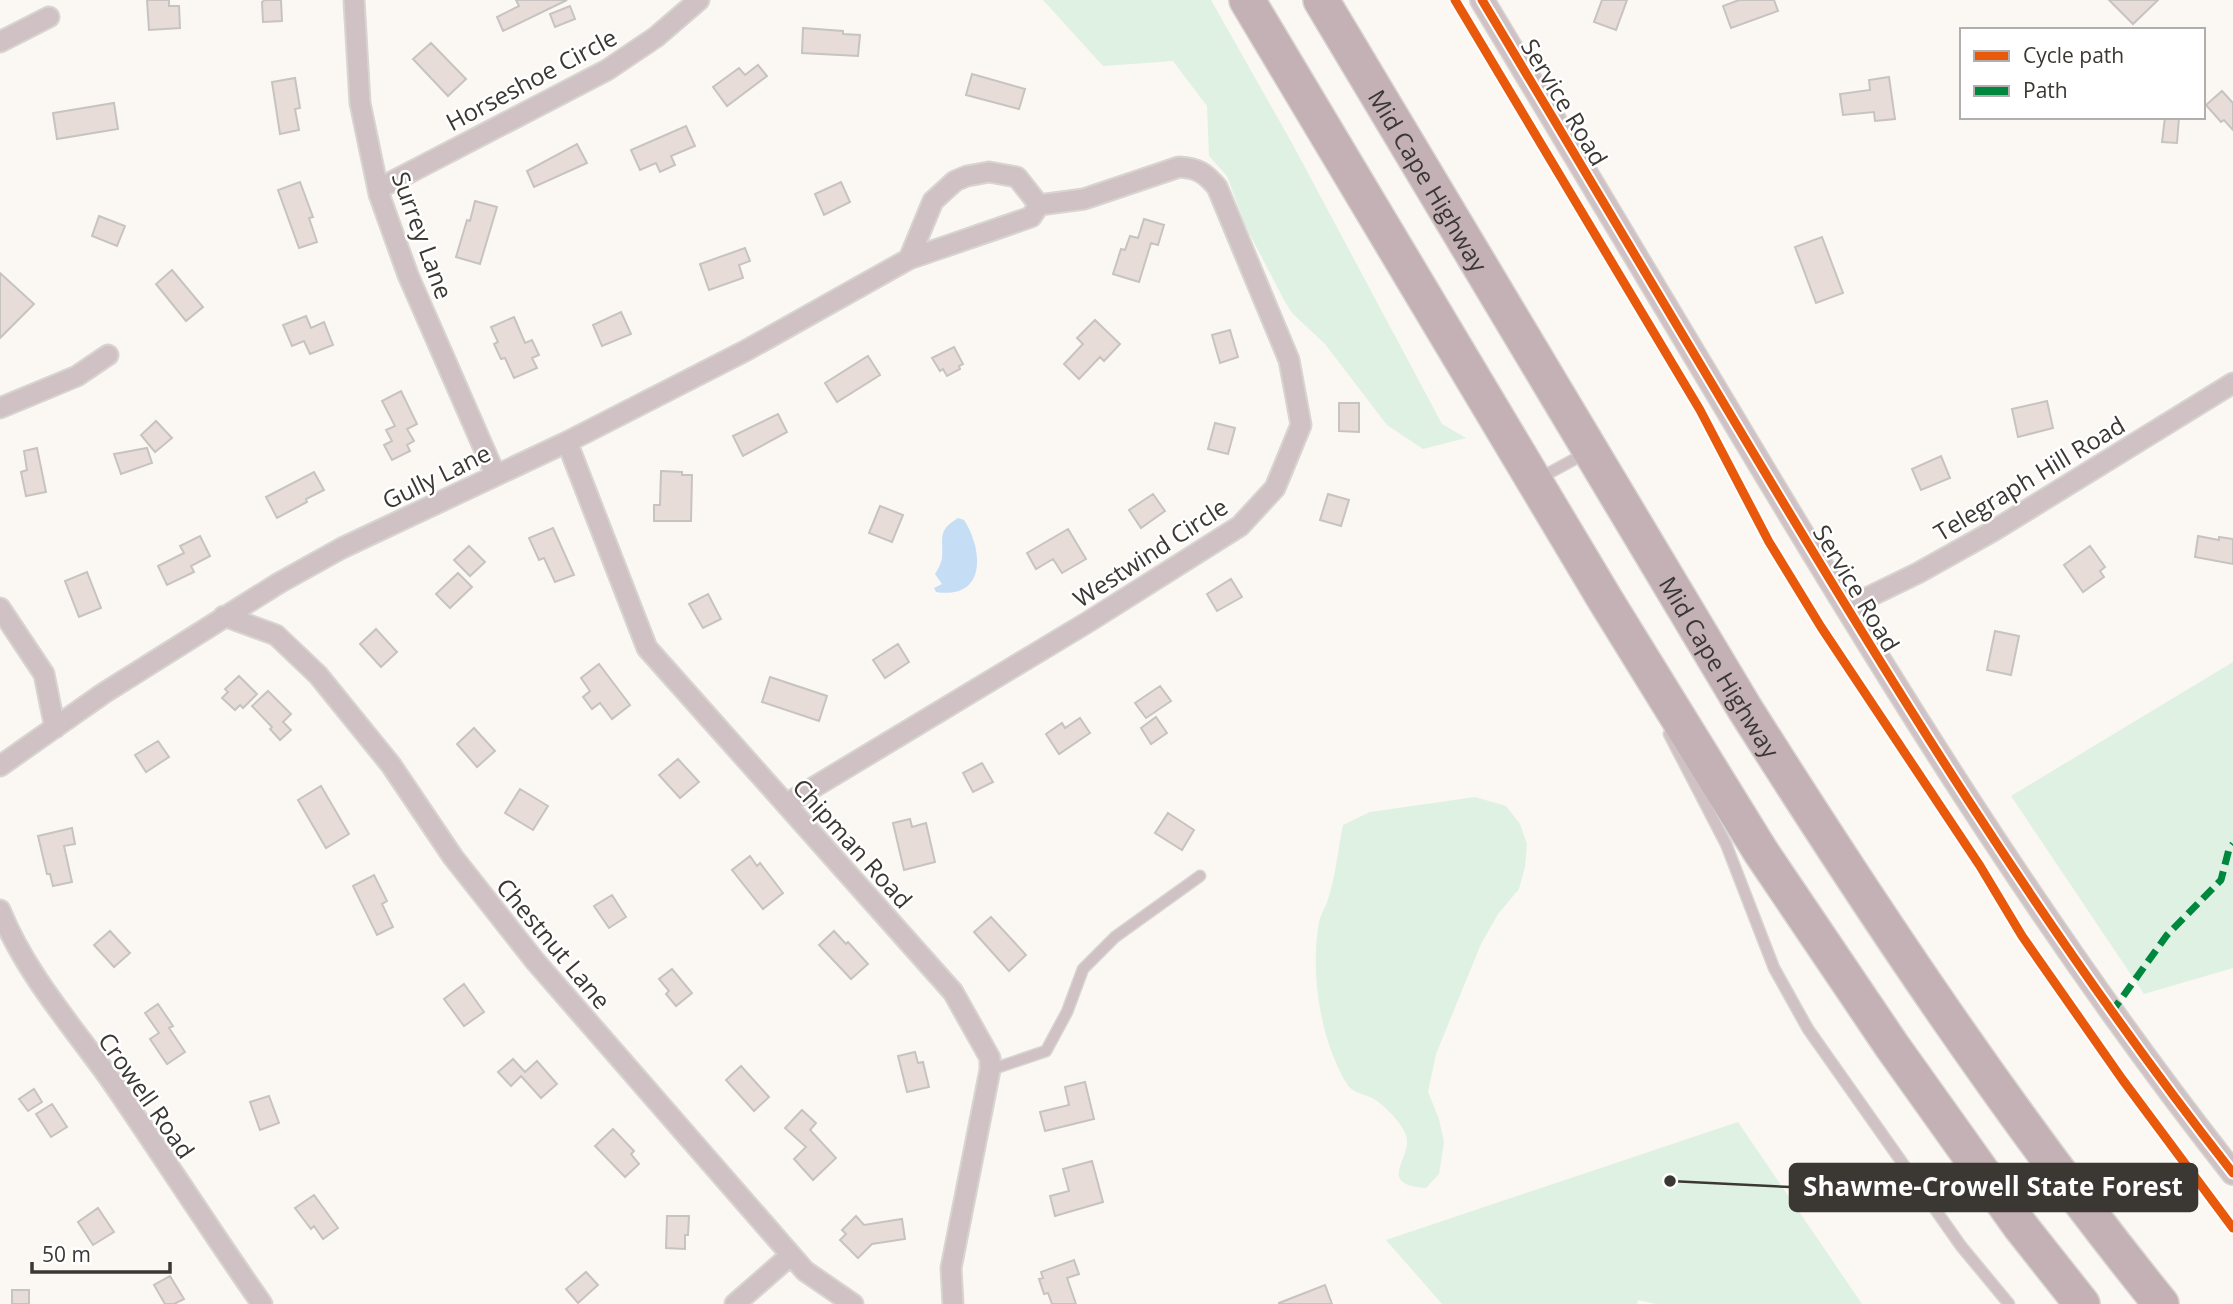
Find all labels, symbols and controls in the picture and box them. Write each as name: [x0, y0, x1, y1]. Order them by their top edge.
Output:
street label: Horseshoe Circle: [440, 20, 622, 138]
legend: [1960, 28, 2205, 119]
street label: Service Road: [1514, 32, 1616, 172]
text: Cycle path: [2023, 41, 2124, 69]
text: Path: [2023, 76, 2068, 104]
street label: Mid Cape Highway: [1362, 83, 1497, 278]
street label: Surrey Lane: [385, 167, 461, 303]
street label: Telegraph Hill Road: [1927, 408, 2131, 548]
street label: Gully Lane: [376, 436, 496, 516]
street label: Westwind Circle: [1066, 490, 1234, 614]
street label: Service Road: [1806, 518, 1908, 658]
street label: Mid Cape Highway: [1653, 570, 1789, 765]
street label: Chipman Road: [786, 771, 920, 915]
street label: Chestnut Lane: [489, 871, 619, 1015]
street label: Crowell Road: [91, 1025, 203, 1165]
callout: Shawme-Crowell State Forest: [1790, 1164, 2197, 1211]
text: Shawme-Crowell State Forest: [1803, 1168, 2183, 1204]
scale bar: [32, 1230, 170, 1274]
text: 50 m: [42, 1240, 91, 1268]

